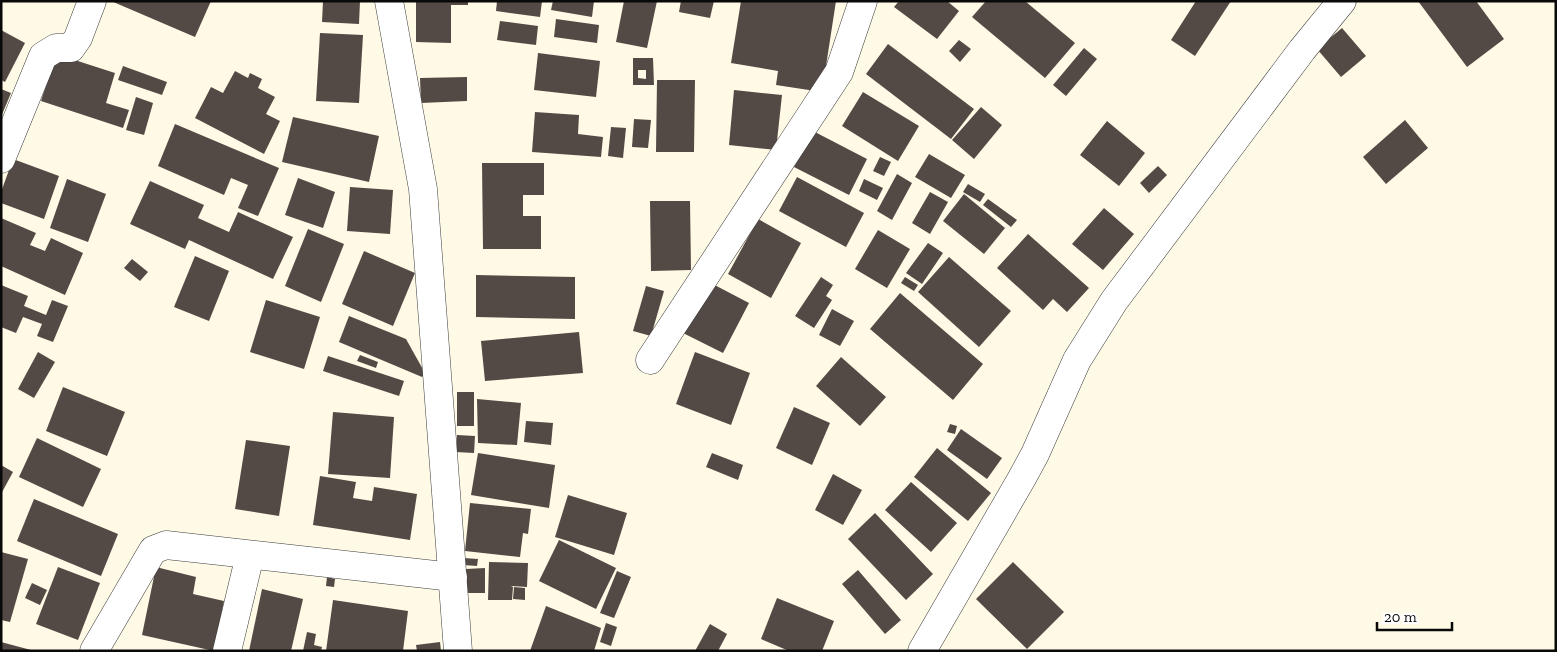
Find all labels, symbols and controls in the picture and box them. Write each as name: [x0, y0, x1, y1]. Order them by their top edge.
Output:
scale bar: [1377, 600, 1452, 632]
text: 20 m: [1384, 608, 1417, 626]

